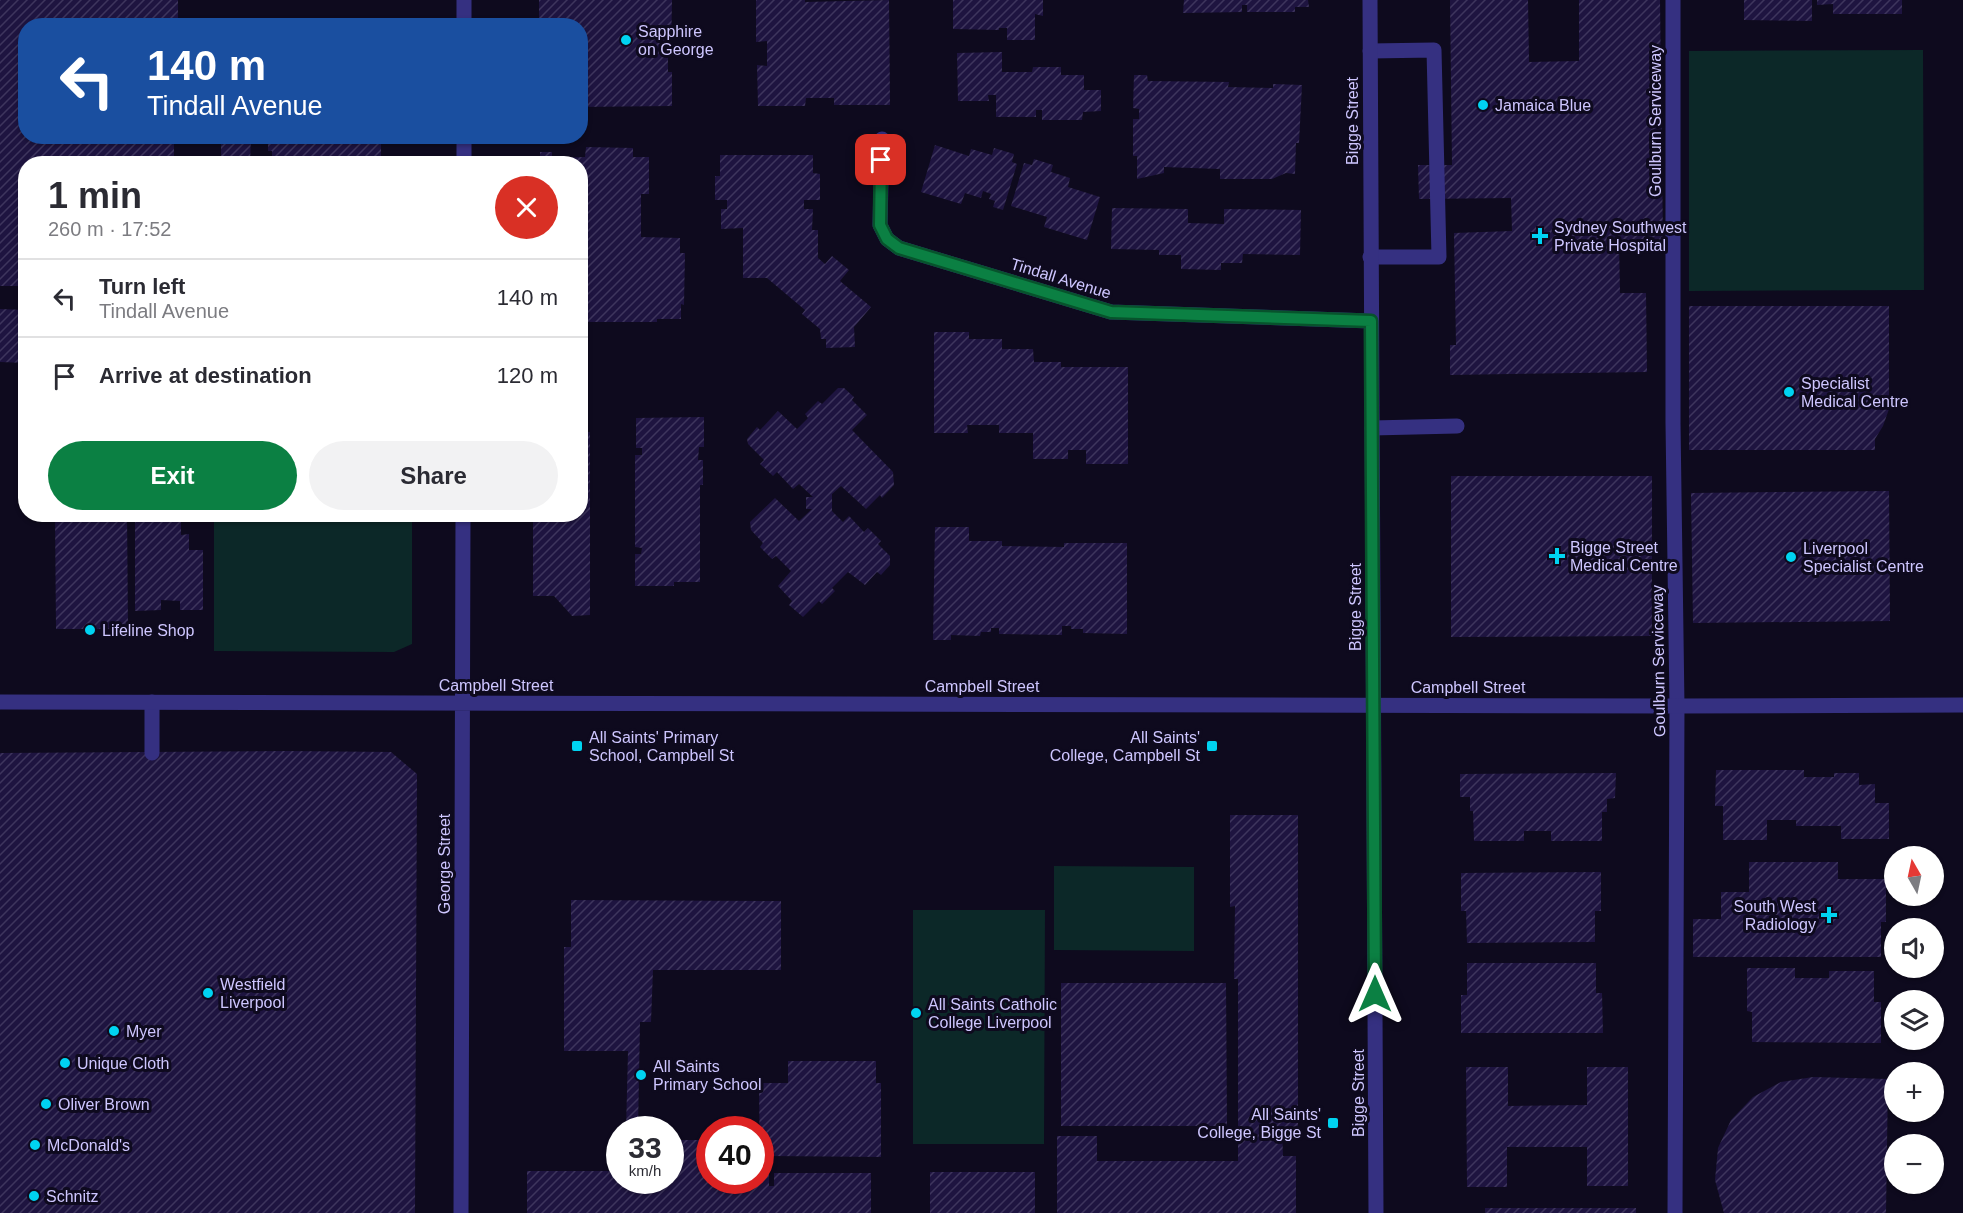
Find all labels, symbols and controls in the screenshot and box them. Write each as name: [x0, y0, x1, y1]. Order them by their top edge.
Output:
place label: Sapphire on George: [638, 23, 714, 58]
marker: Sapphire on George: [619, 33, 633, 47]
icon: left: [48, 42, 126, 120]
text: 140 m: [147, 42, 266, 89]
street label: Goulburn Serviceway: [1647, 45, 1664, 197]
street label: Bigge Street: [1344, 76, 1361, 165]
text: Tindall Avenue: [147, 91, 323, 121]
place label: Jamaica Blue: [1495, 97, 1591, 114]
marker: Jamaica Blue: [1476, 98, 1490, 112]
pin: [855, 134, 906, 185]
icon: arrive: [864, 143, 897, 176]
text: 1 min: [48, 175, 142, 216]
button: close: [495, 176, 558, 239]
text: 260 m · 17:52: [48, 218, 171, 240]
place label: Sydney Southwest Private Hospital: [1554, 219, 1687, 254]
marker: Sydney Southwest Private Hospital: [1531, 227, 1549, 245]
street label: Tindall Avenue: [1009, 255, 1113, 302]
text: Turn left: [99, 274, 185, 299]
icon: left: [48, 282, 81, 315]
text: 140 m: [497, 285, 558, 310]
text: Tindall Avenue: [99, 300, 229, 322]
icon: arrive: [48, 360, 81, 393]
text: Arrive at destination: [99, 363, 312, 388]
text: 120 m: [497, 363, 558, 388]
place label: Specialist Medical Centre: [1801, 375, 1909, 410]
marker: Specialist Medical Centre: [1782, 385, 1796, 399]
button: Exit: [48, 441, 297, 510]
button: Share: [309, 441, 558, 510]
place label: Bigge Street Medical Centre: [1570, 539, 1678, 574]
place label: Liverpool Specialist Centre: [1803, 540, 1924, 575]
marker: Bigge Street Medical Centre: [1548, 547, 1566, 565]
marker: Liverpool Specialist Centre: [1784, 550, 1798, 564]
street label: Bigge Street: [1347, 562, 1364, 651]
street label: Goulburn Serviceway: [1649, 585, 1668, 737]
place label: Lifeline Shop: [102, 622, 195, 639]
marker: Lifeline Shop: [83, 623, 97, 637]
street label: Campbell Street: [439, 677, 554, 694]
street label: Campbell Street: [925, 678, 1040, 695]
street label: Campbell Street: [1411, 679, 1526, 696]
place label: All Saints' Primary School, Campbell St: [589, 729, 735, 764]
place label: All Saints' College, Campbell St: [1050, 729, 1201, 764]
marker: All Saints' Primary School, Campbell St: [570, 739, 584, 753]
marker: All Saints' College, Campbell St: [1205, 739, 1219, 753]
street label: George Street: [436, 813, 453, 914]
north arrow: [1884, 846, 1944, 906]
map controls: [1884, 846, 1944, 1194]
place label: South West Radiology: [1734, 898, 1817, 933]
marker: South West Radiology: [1820, 906, 1838, 924]
button: sound: [1884, 918, 1944, 978]
position arrow: [1343, 962, 1407, 1026]
place label: Westfield Liverpool: [220, 976, 286, 1011]
marker: Westfield Liverpool: [201, 986, 215, 1000]
button: layers: [1884, 990, 1944, 1050]
place label: All Saints Catholic College Liverpool: [928, 996, 1057, 1031]
marker: All Saints Catholic College Liverpool: [909, 1006, 923, 1020]
place label: Myer: [126, 1023, 162, 1040]
marker: Myer: [107, 1024, 121, 1038]
street label: Bigge Street: [1350, 1048, 1367, 1137]
place label: Unique Cloth: [77, 1055, 170, 1072]
marker: Unique Cloth: [58, 1056, 72, 1070]
place label: All Saints Primary School: [653, 1058, 761, 1093]
button: +: [1884, 1062, 1944, 1122]
marker: All Saints Primary School: [634, 1068, 648, 1082]
place label: Oliver Brown: [58, 1096, 150, 1113]
marker: Oliver Brown: [39, 1097, 53, 1111]
place label: All Saints' College, Bigge St: [1197, 1106, 1322, 1141]
speed limit sign: 40: [696, 1116, 774, 1194]
marker: All Saints' College, Bigge St: [1326, 1116, 1340, 1130]
text: 33: [628, 1131, 662, 1164]
button: −: [1884, 1134, 1944, 1194]
place label: McDonald's: [47, 1137, 130, 1154]
marker: McDonald's: [28, 1138, 42, 1152]
text: km/h: [629, 1162, 661, 1179]
place label: Schnitz: [46, 1188, 98, 1205]
marker: Schnitz: [27, 1189, 41, 1203]

